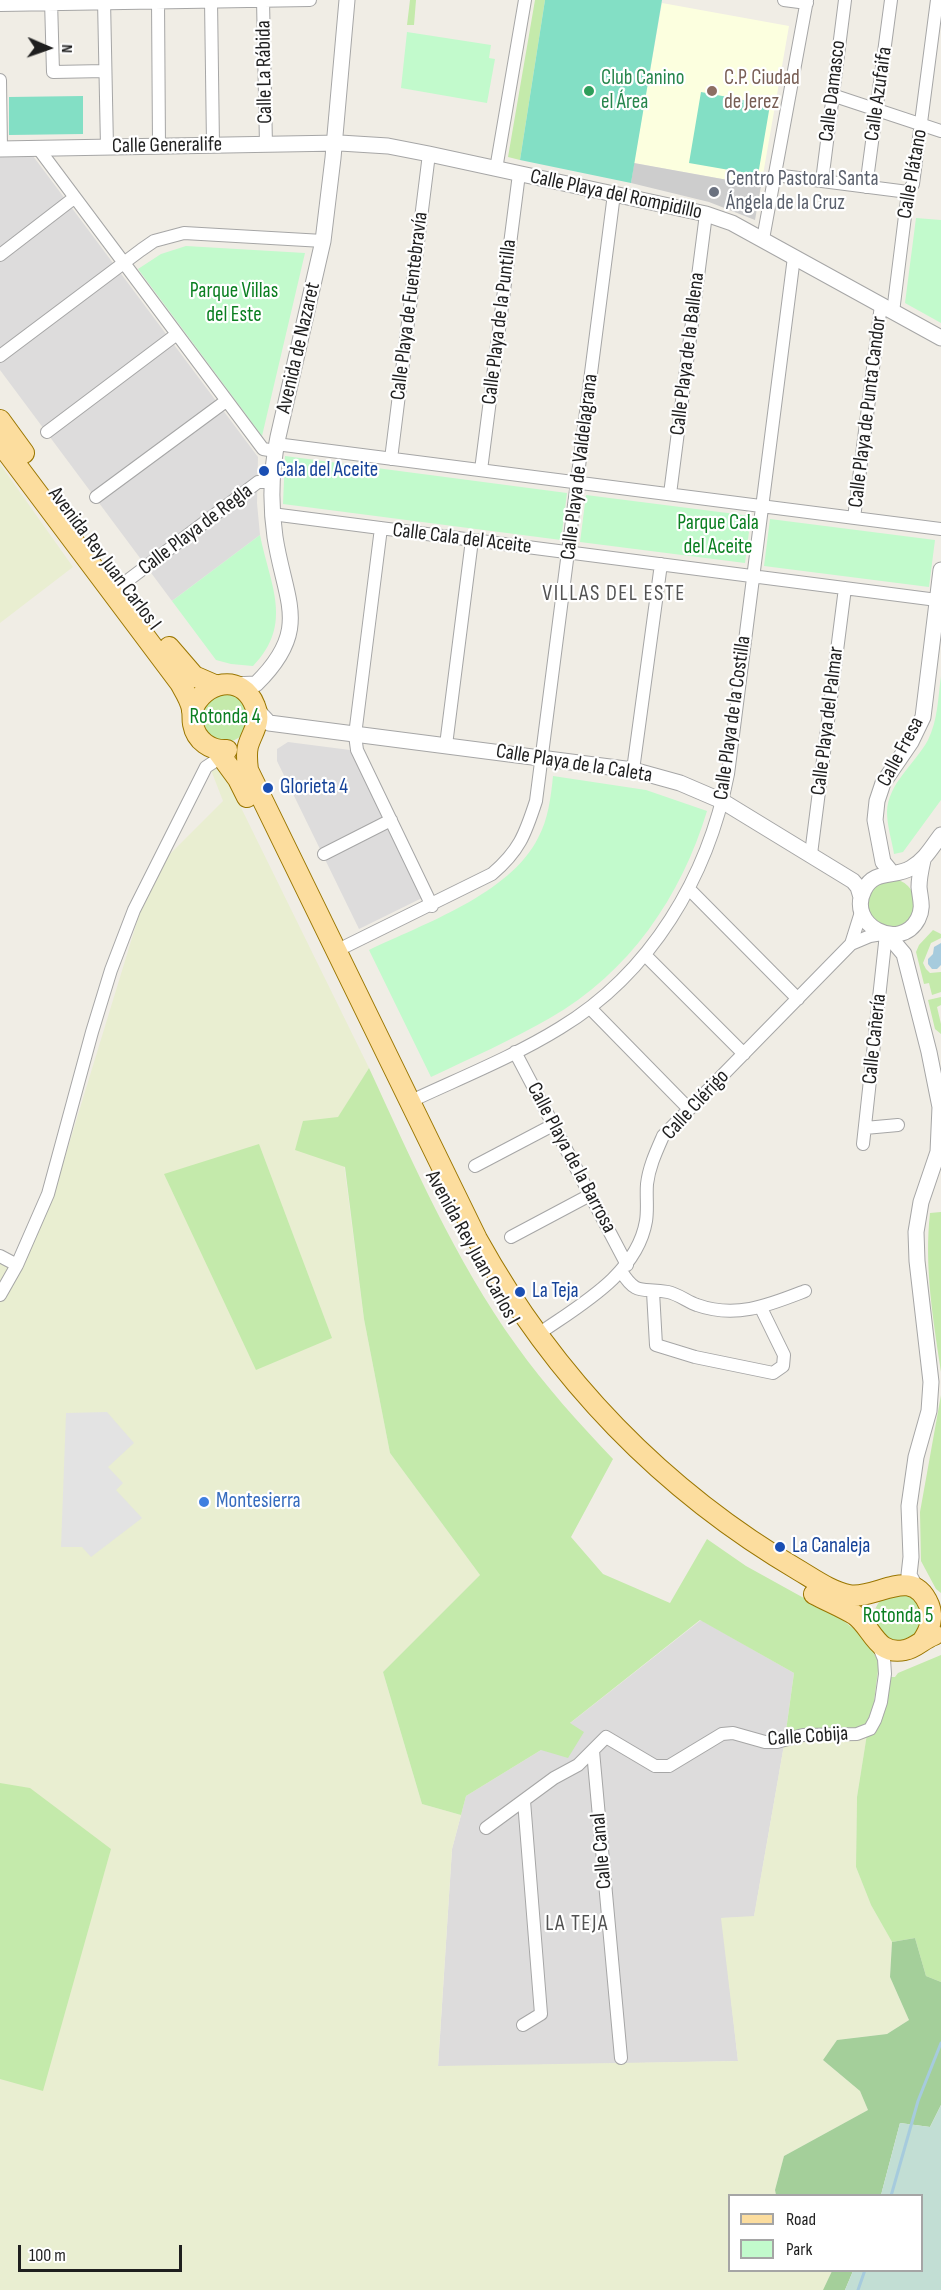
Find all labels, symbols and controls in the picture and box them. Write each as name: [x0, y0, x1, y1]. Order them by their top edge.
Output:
north arrow: [18, 18, 78, 78]
street label: Calle La Rábida: [251, 20, 279, 124]
street label: Calle Damasco: [814, 39, 852, 143]
text: N: [57, 44, 76, 53]
street label: Calle Azufaifa: [860, 45, 898, 143]
place label: Club Canino el Área: [601, 66, 684, 116]
place label: C.P. Ciudad de Jerez: [724, 66, 800, 116]
marker: Club Canino el Área: [582, 84, 596, 98]
marker: C.P. Ciudad de Jerez: [705, 84, 719, 98]
street label: Calle Plátano: [893, 127, 933, 221]
street label: Calle Generalife: [112, 132, 222, 160]
street label: Calle Playa del Rompidillo: [528, 164, 704, 226]
place label: Centro Pastoral Santa Ángela de la Cruz: [726, 167, 879, 217]
marker: Centro Pastoral Santa Ángela de la Cruz: [707, 185, 721, 199]
street label: Calle Playa de Fuentebravía: [386, 210, 434, 402]
street label: Calle Playa de la Puntilla: [477, 238, 523, 406]
street label: Calle Playa de la Ballena: [665, 271, 711, 437]
park label: Parque Villas del Este: [190, 279, 278, 329]
street label: Avenida de Nazaret: [272, 280, 326, 416]
street label: Calle Playa de Punta Candor: [844, 315, 892, 509]
street label: Calle Playa de Valdelagrana: [556, 373, 604, 561]
place label: Cala del Aceite: [276, 458, 378, 484]
marker: Cala del Aceite: [257, 464, 271, 478]
street label: Calle Playa de Regla: [134, 479, 258, 581]
street label: Avenida Rey Juan Carlos I: [42, 483, 166, 635]
park label: Parque Cala del Aceite: [677, 511, 759, 561]
street label: Calle Cala del Aceite: [391, 518, 533, 560]
district label: VILLAS DEL ESTE: [542, 581, 686, 607]
street label: Calle Playa de la Costilla: [709, 634, 757, 802]
street label: Calle Playa del Palmar: [806, 645, 850, 797]
park label: Rotonda 4: [189, 705, 261, 731]
street label: Calle Fresa: [872, 713, 930, 791]
street label: Calle Playa de la Caleta: [494, 739, 654, 789]
place label: Glorieta 4: [280, 775, 348, 801]
marker: Glorieta 4: [261, 781, 275, 795]
street label: Calle Cañería: [858, 992, 892, 1086]
street label: Calle Clérigo: [657, 1065, 735, 1145]
street label: Calle Playa de la Barrosa: [521, 1078, 621, 1238]
street label: Avenida Rey Juan Carlos I: [419, 1166, 525, 1330]
place label: La Teja: [532, 1279, 579, 1305]
marker: La Teja: [513, 1285, 527, 1299]
place label: Montesierra: [216, 1489, 301, 1515]
marker: Montesierra: [197, 1495, 211, 1509]
place label: La Canaleja: [792, 1534, 870, 1560]
marker: La Canaleja: [773, 1540, 787, 1554]
park label: Rotonda 5: [863, 1604, 933, 1630]
street label: Calle Cobija: [767, 1722, 849, 1752]
street label: Calle Canal: [586, 1812, 618, 1890]
district label: LA TEJA: [545, 1911, 609, 1937]
legend: [728, 2194, 923, 2272]
text: Road: [786, 2209, 816, 2230]
scale bar: [21, 2233, 184, 2271]
text: Park: [786, 2239, 812, 2260]
text: 100 m: [29, 2245, 66, 2266]

